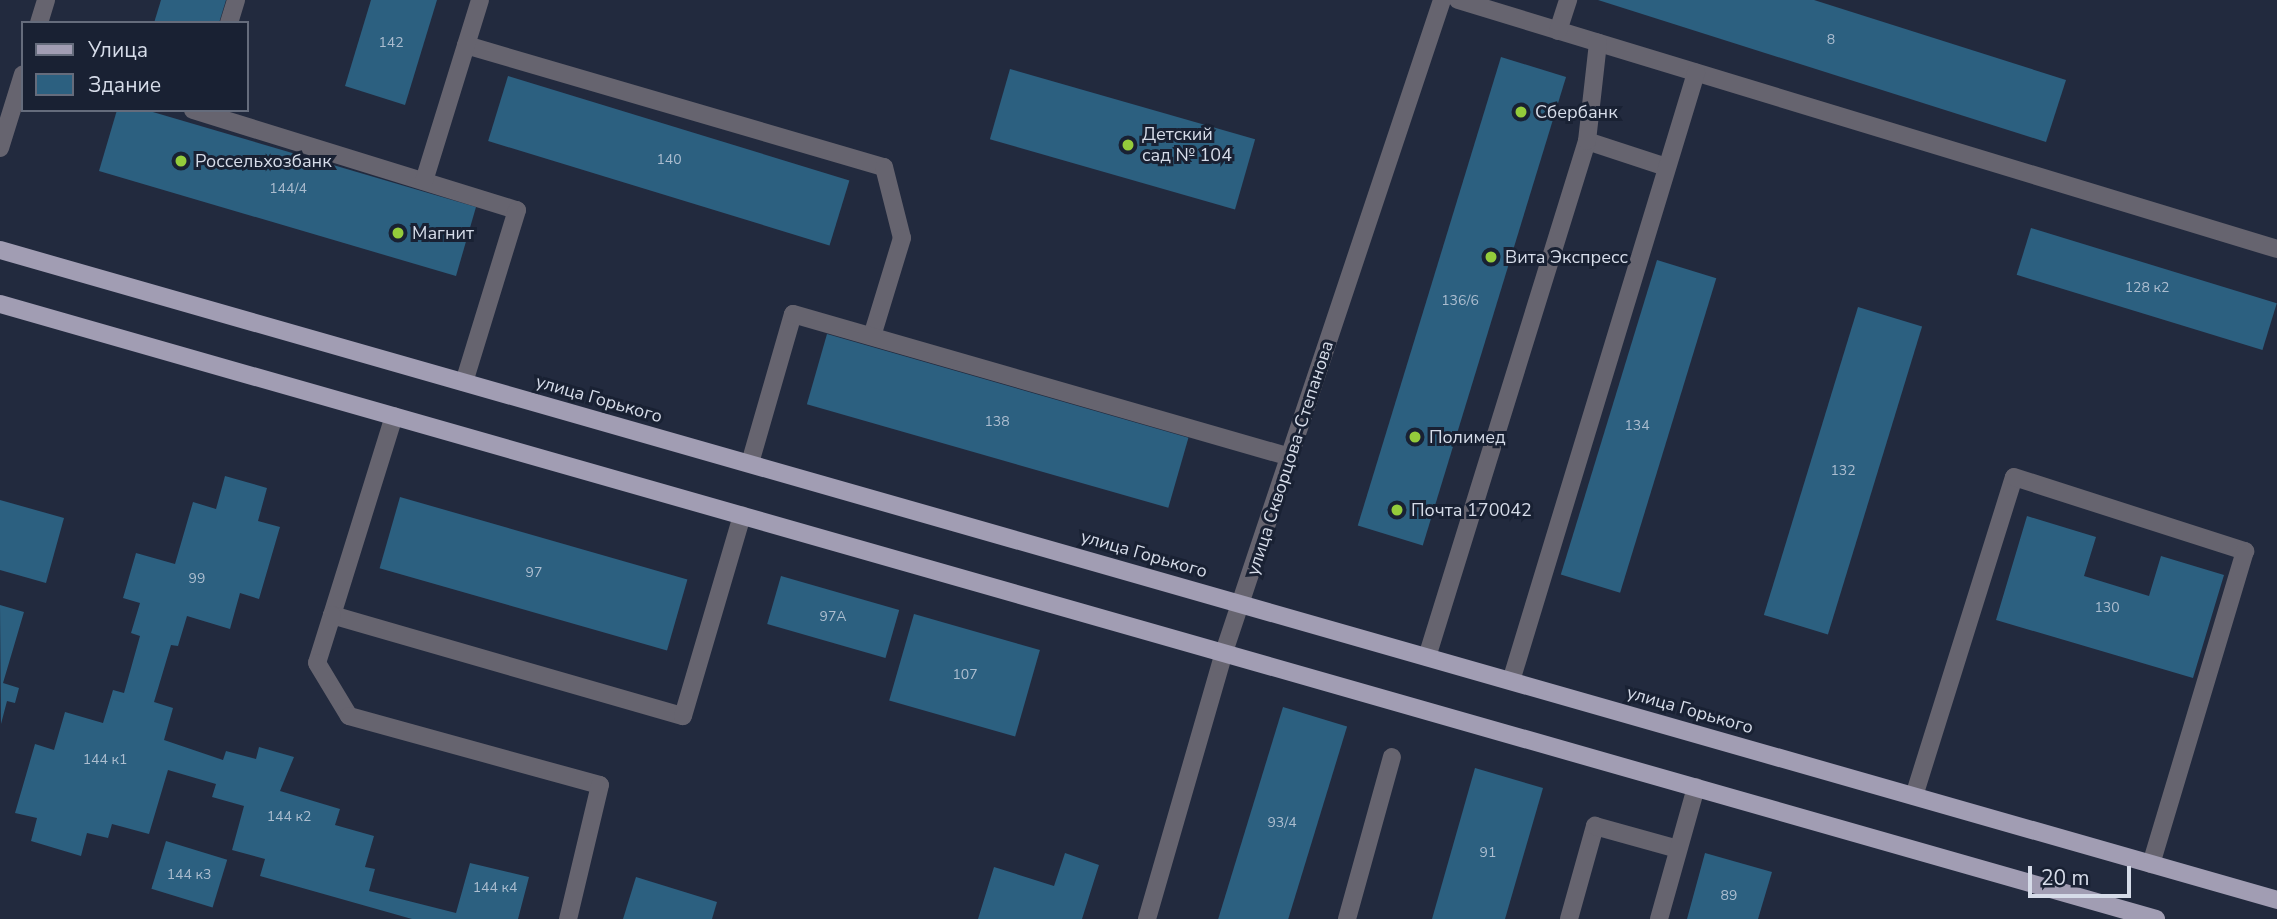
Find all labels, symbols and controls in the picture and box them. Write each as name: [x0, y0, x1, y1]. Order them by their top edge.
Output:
legend: [21, 21, 248, 112]
house number: 8: [1827, 32, 1835, 48]
house number: 142: [378, 35, 404, 51]
text: Улица: [88, 36, 148, 64]
text: Здание: [88, 71, 161, 99]
place label: Сбербанк: [1535, 101, 1618, 123]
marker: Сбербанк: [1513, 104, 1529, 120]
place label: Детский сад № 104: [1142, 124, 1232, 166]
marker: Детский сад № 104: [1120, 137, 1136, 153]
place label: Россельхозбанк: [195, 150, 332, 172]
house number: 140: [656, 152, 682, 168]
marker: Россельхозбанк: [173, 153, 189, 169]
house number: 144/4: [269, 181, 307, 197]
place label: Магнит: [412, 222, 474, 244]
marker: Магнит: [390, 225, 406, 241]
place label: Вита Экспресс: [1505, 246, 1628, 268]
marker: Вита Экспресс: [1483, 249, 1499, 265]
house number: 128 к2: [2125, 280, 2169, 296]
house number: 136/6: [1441, 293, 1479, 309]
street label: улица Скворцова-Степанова: [1242, 338, 1338, 578]
street label: улица Горького: [533, 371, 665, 427]
house number: 138: [984, 414, 1010, 430]
house number: 134: [1624, 418, 1650, 434]
place label: Полимед: [1429, 426, 1506, 448]
marker: Полимед: [1407, 429, 1423, 445]
house number: 132: [1830, 463, 1856, 479]
place label: Почта 170042: [1411, 499, 1532, 521]
marker: Почта 170042: [1389, 502, 1405, 518]
street label: улица Горького: [1078, 526, 1210, 582]
house number: 97: [526, 565, 542, 581]
house number: 99: [189, 571, 205, 587]
house number: 130: [2094, 600, 2120, 616]
house number: 97А: [819, 609, 847, 625]
house number: 107: [952, 667, 978, 683]
street label: улица Горького: [1624, 682, 1756, 738]
house number: 144 к1: [83, 752, 127, 768]
house number: 144 к2: [267, 809, 311, 825]
house number: 93/4: [1267, 815, 1297, 831]
house number: 91: [1480, 845, 1496, 861]
scale bar: [2032, 852, 2135, 896]
text: 20 m: [2041, 864, 2090, 892]
house number: 144 к3: [167, 867, 211, 883]
house number: 144 к4: [473, 880, 517, 896]
house number: 89: [1721, 888, 1737, 904]

